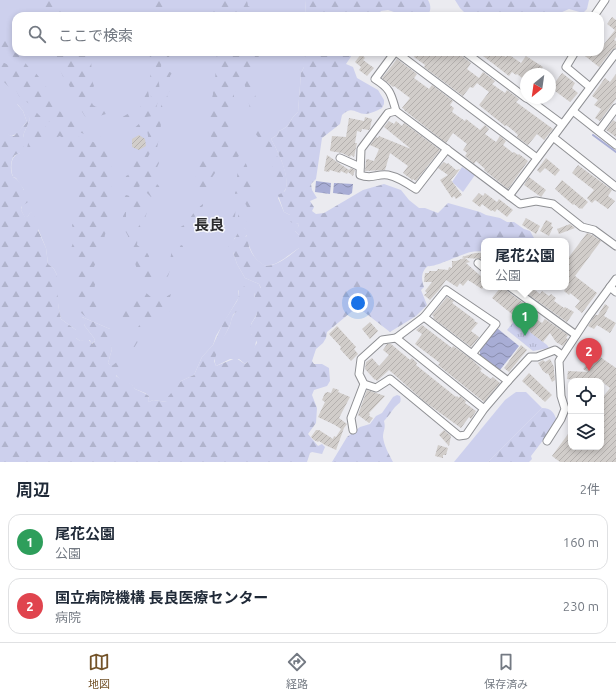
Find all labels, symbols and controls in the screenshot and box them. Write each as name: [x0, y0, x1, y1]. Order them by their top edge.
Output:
search box: [12, 12, 604, 56]
icon: search: [26, 23, 48, 45]
text: ここで検索: [58, 27, 133, 44]
north arrow: [520, 68, 556, 104]
district label: 長良: [194, 216, 224, 233]
popup: [481, 238, 569, 290]
text: 尾花公園: [495, 247, 555, 264]
text: 公園: [495, 268, 521, 282]
your location: [348, 293, 368, 313]
pin: 1: [512, 303, 538, 336]
pin: 2: [576, 338, 602, 371]
map controls: [568, 378, 604, 450]
button: locate: [568, 378, 604, 414]
button: layers: [568, 414, 604, 450]
text: 周辺: [16, 480, 50, 499]
text: 2件: [580, 482, 600, 496]
text: 尾花公園: [55, 525, 115, 542]
text: 1: [26, 535, 34, 549]
text: 160 m: [563, 535, 599, 549]
text: 公園: [55, 546, 81, 560]
text: 国立病院機構 長良医療センター: [55, 589, 269, 606]
text: 2: [26, 599, 34, 613]
text: 230 m: [563, 599, 599, 613]
text: 病院: [55, 610, 81, 624]
tab: 地図: [88, 651, 110, 691]
tab: 経路: [286, 651, 308, 691]
tab: 保存済み: [484, 651, 528, 691]

